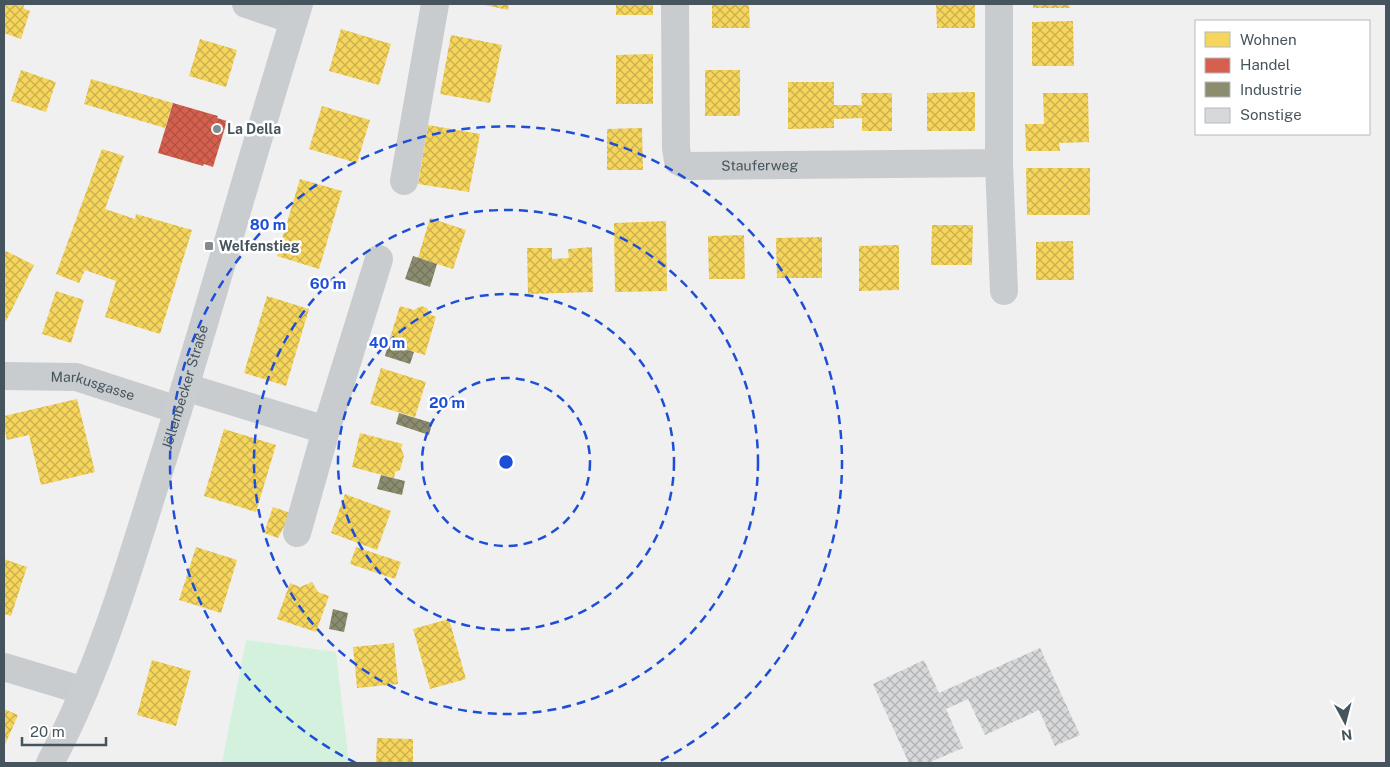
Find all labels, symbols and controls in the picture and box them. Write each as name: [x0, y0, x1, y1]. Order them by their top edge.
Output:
legend: [1195, 20, 1370, 135]
text: Wohnen: [1240, 31, 1297, 48]
text: Handel: [1240, 56, 1290, 73]
text: Industrie: [1240, 81, 1302, 98]
text: Sonstige: [1240, 106, 1302, 123]
place label: La Della: [227, 121, 281, 137]
marker: La Della: [211, 123, 223, 135]
street label: Stauferweg: [721, 157, 798, 174]
text: 80 m: [250, 216, 286, 233]
place label: Welfenstieg: [219, 238, 300, 254]
marker: Welfenstieg: [203, 240, 215, 252]
text: 60 m: [310, 275, 346, 292]
street label: Jöllenbecker Straße: [158, 323, 211, 451]
text: 40 m: [369, 334, 405, 351]
street label: Markusgasse: [50, 369, 137, 404]
text: 20 m: [429, 394, 465, 411]
centre of rings: [497, 453, 515, 471]
north arrow: [1320, 697, 1370, 747]
scale bar: [22, 714, 106, 746]
text: 20 m: [30, 723, 65, 740]
text: N: [1340, 726, 1353, 744]

